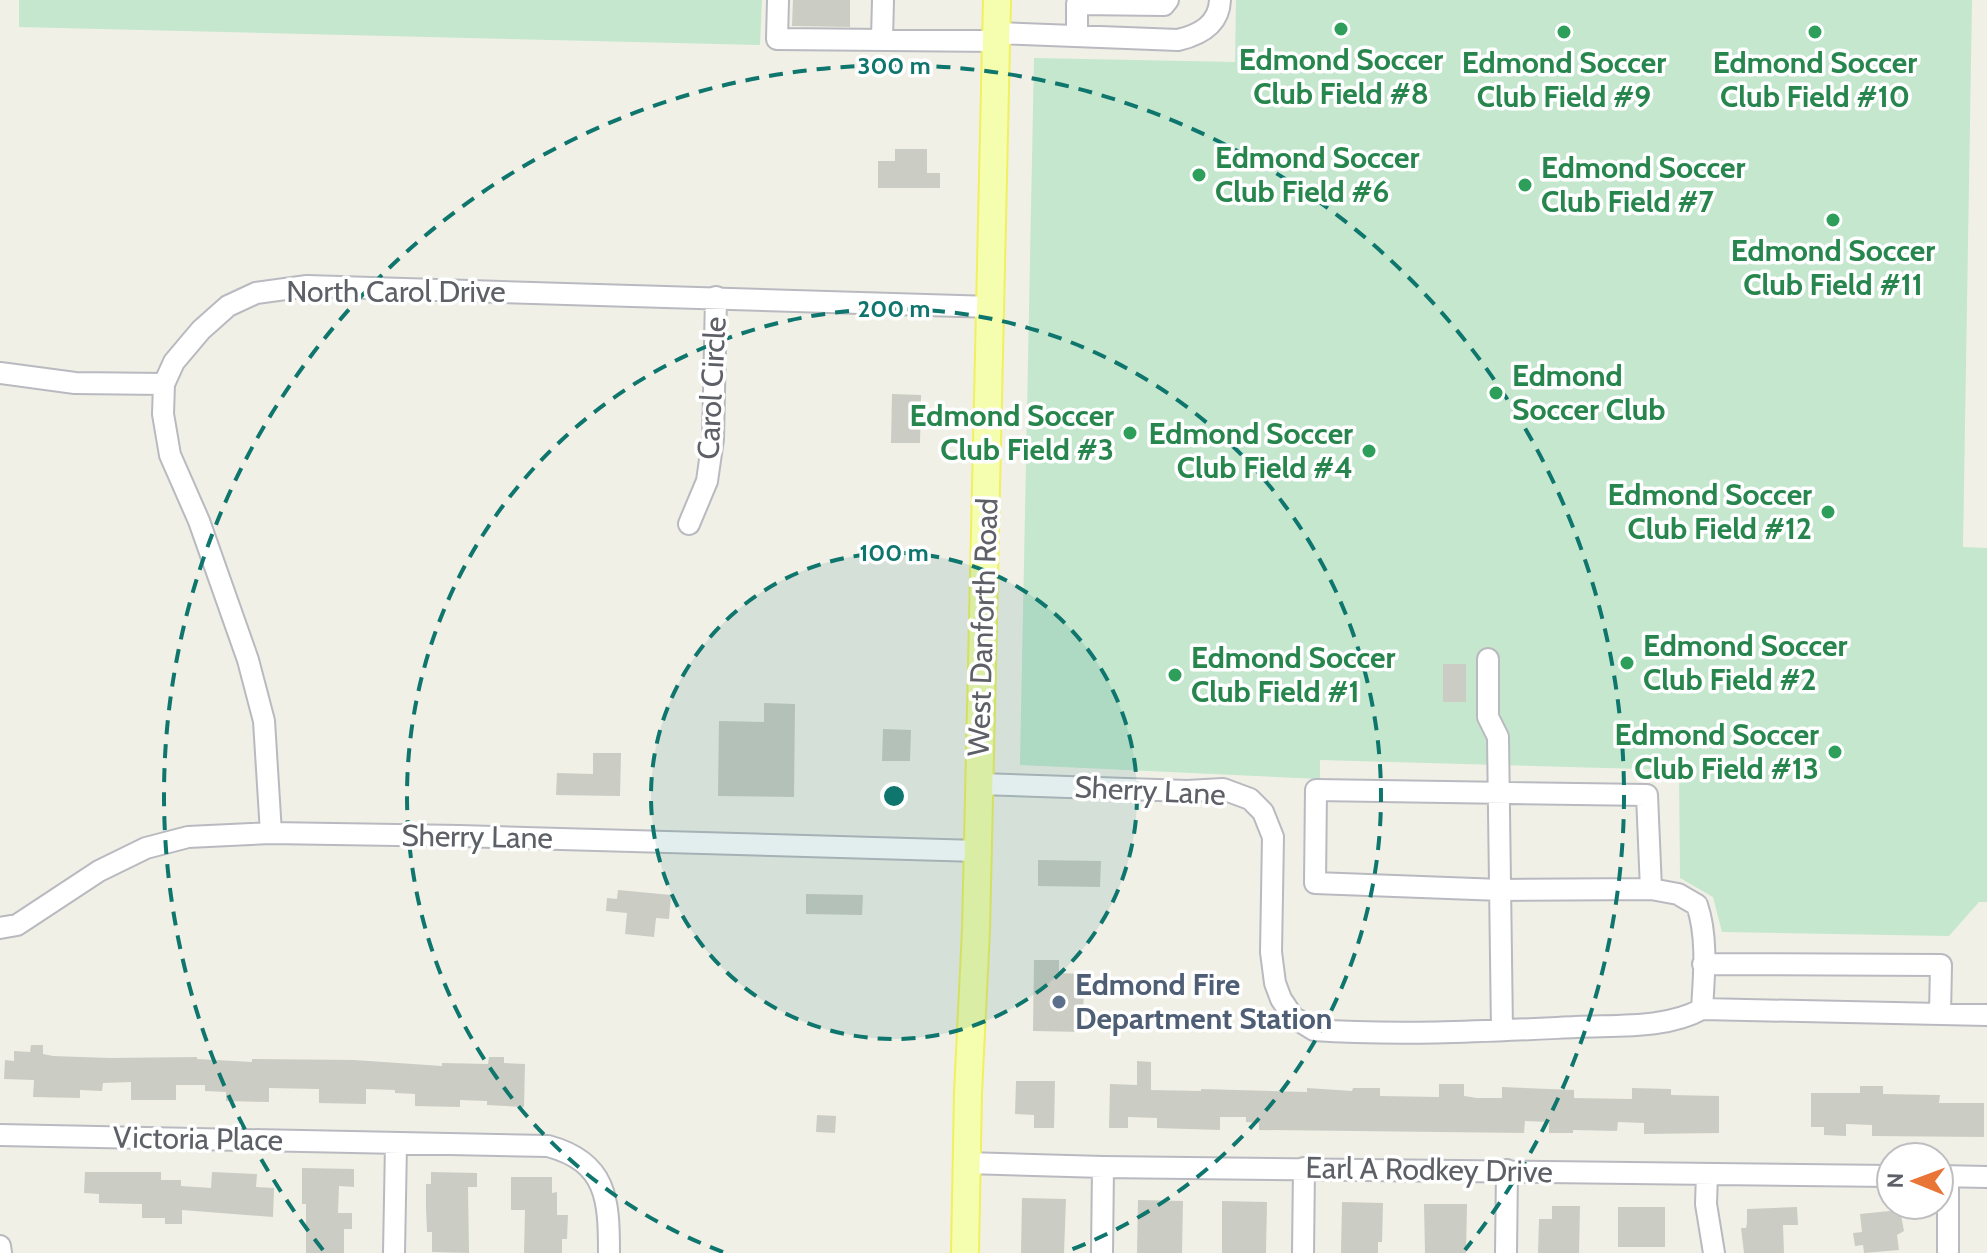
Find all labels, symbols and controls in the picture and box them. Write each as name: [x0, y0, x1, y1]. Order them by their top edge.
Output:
marker: Edmond Soccer Club Field #8: [1332, 20, 1350, 38]
marker: Edmond Soccer Club Field #9: [1555, 23, 1573, 41]
marker: Edmond Soccer Club Field #10: [1806, 23, 1824, 41]
place label: Edmond Soccer Club Field #8: [1239, 41, 1443, 112]
place label: Edmond Soccer Club Field #9: [1462, 44, 1666, 115]
place label: Edmond Soccer Club Field #10: [1713, 44, 1917, 115]
text: 300 m: [857, 51, 931, 80]
place label: Edmond Soccer Club Field #6: [1215, 139, 1419, 210]
place label: Edmond Soccer Club Field #7: [1541, 149, 1745, 220]
marker: Edmond Soccer Club Field #6: [1190, 166, 1208, 184]
marker: Edmond Soccer Club Field #7: [1516, 176, 1534, 194]
marker: Edmond Soccer Club Field #11: [1824, 211, 1842, 229]
place label: Edmond Soccer Club Field #11: [1731, 232, 1935, 303]
street label: North Carol Drive: [286, 273, 506, 310]
text: 200 m: [858, 294, 930, 323]
street label: Carol Circle: [689, 316, 734, 460]
place label: Edmond Soccer Club: [1512, 357, 1665, 428]
marker: Edmond Soccer Club: [1487, 384, 1505, 402]
place label: Edmond Soccer Club Field #3: [910, 397, 1114, 468]
place label: Edmond Soccer Club Field #4: [1149, 415, 1353, 486]
marker: Edmond Soccer Club Field #3: [1121, 424, 1139, 442]
marker: Edmond Soccer Club Field #4: [1360, 442, 1378, 460]
place label: Edmond Soccer Club Field #12: [1608, 476, 1812, 547]
street label: West Danforth Road: [960, 497, 1005, 757]
marker: Edmond Soccer Club Field #12: [1819, 503, 1837, 521]
text: 100 m: [859, 538, 929, 567]
place label: Edmond Soccer Club Field #2: [1643, 627, 1847, 698]
place label: Edmond Soccer Club Field #1: [1191, 639, 1395, 710]
marker: Edmond Soccer Club Field #2: [1618, 654, 1636, 672]
marker: Edmond Soccer Club Field #1: [1166, 666, 1184, 684]
place label: Edmond Soccer Club Field #13: [1615, 716, 1819, 787]
marker: Edmond Soccer Club Field #13: [1826, 743, 1844, 761]
street label: Sherry Lane: [1073, 768, 1227, 813]
centre of rings: [880, 782, 908, 810]
street label: Sherry Lane: [401, 817, 553, 856]
place label: Edmond Fire Department Station: [1075, 966, 1332, 1037]
marker: Edmond Fire Department Station: [1050, 993, 1068, 1011]
street label: Victoria Place: [113, 1119, 283, 1158]
north arrow: [1875, 1141, 1955, 1221]
street label: Earl A Rodkey Drive: [1305, 1149, 1553, 1190]
text: N: [1882, 1173, 1909, 1189]

